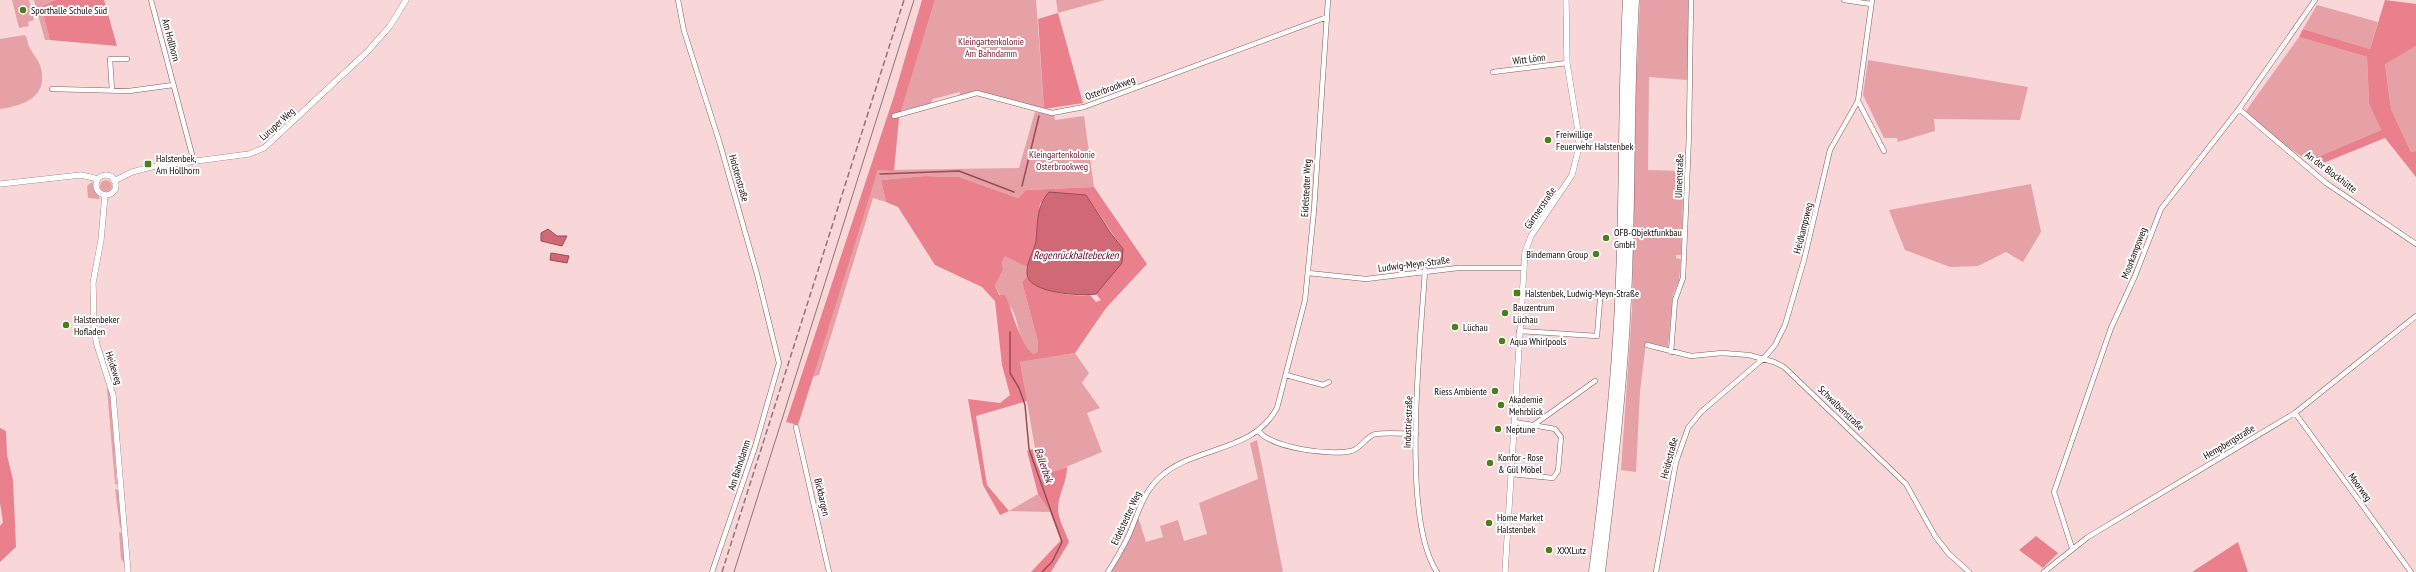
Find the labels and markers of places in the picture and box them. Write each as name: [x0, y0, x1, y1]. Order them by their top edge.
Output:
place label: Sporthalle Schule Süd: [31, 4, 107, 17]
marker: Sporthalle Schule Süd: [18, 5, 28, 15]
place label: Freiwillige Feuerwehr Halstenbek: [1556, 128, 1633, 153]
marker: Freiwillige Feuerwehr Halstenbek: [1543, 135, 1553, 145]
place label: Halstenbek, Am Hollhorn: [156, 152, 200, 177]
marker: Halstenbek, Am Hollhorn: [143, 159, 153, 169]
place label: OFB-Objektfunkbau GmbH: [1614, 226, 1682, 251]
marker: OFB-Objektfunkbau GmbH: [1601, 233, 1611, 243]
place label: Bindemann Group: [1526, 248, 1588, 261]
marker: Bindemann Group: [1591, 249, 1601, 259]
place label: Halstenbek, Ludwig-Meyn-Straße: [1525, 287, 1639, 300]
marker: Halstenbek, Ludwig-Meyn-Straße: [1512, 288, 1522, 298]
place label: Bauzentrum Lüchau: [1513, 301, 1554, 326]
marker: Bauzentrum Lüchau: [1500, 308, 1510, 318]
place label: Halstenbeker Hofladen: [74, 313, 120, 338]
marker: Halstenbeker Hofladen: [61, 320, 71, 330]
place label: Lüchau: [1463, 321, 1488, 334]
marker: Lüchau: [1450, 322, 1460, 332]
place label: Aqua Whirlpools: [1510, 335, 1567, 348]
marker: Aqua Whirlpools: [1497, 336, 1507, 346]
place label: Riess Ambiente: [1434, 385, 1487, 398]
marker: Riess Ambiente: [1490, 386, 1500, 396]
place label: Akademie Mehrblick: [1509, 393, 1543, 418]
marker: Akademie Mehrblick: [1496, 400, 1506, 410]
place label: Neptune: [1506, 423, 1535, 436]
marker: Neptune: [1493, 424, 1503, 434]
place label: Konfor - Rose & Gül Möbel: [1498, 451, 1543, 476]
marker: Konfor - Rose & Gül Möbel: [1485, 458, 1495, 468]
place label: Home Market Halstenbek: [1497, 511, 1543, 536]
marker: Home Market Halstenbek: [1484, 518, 1494, 528]
place label: XXXLutz: [1557, 544, 1587, 557]
marker: XXXLutz: [1544, 545, 1554, 555]

